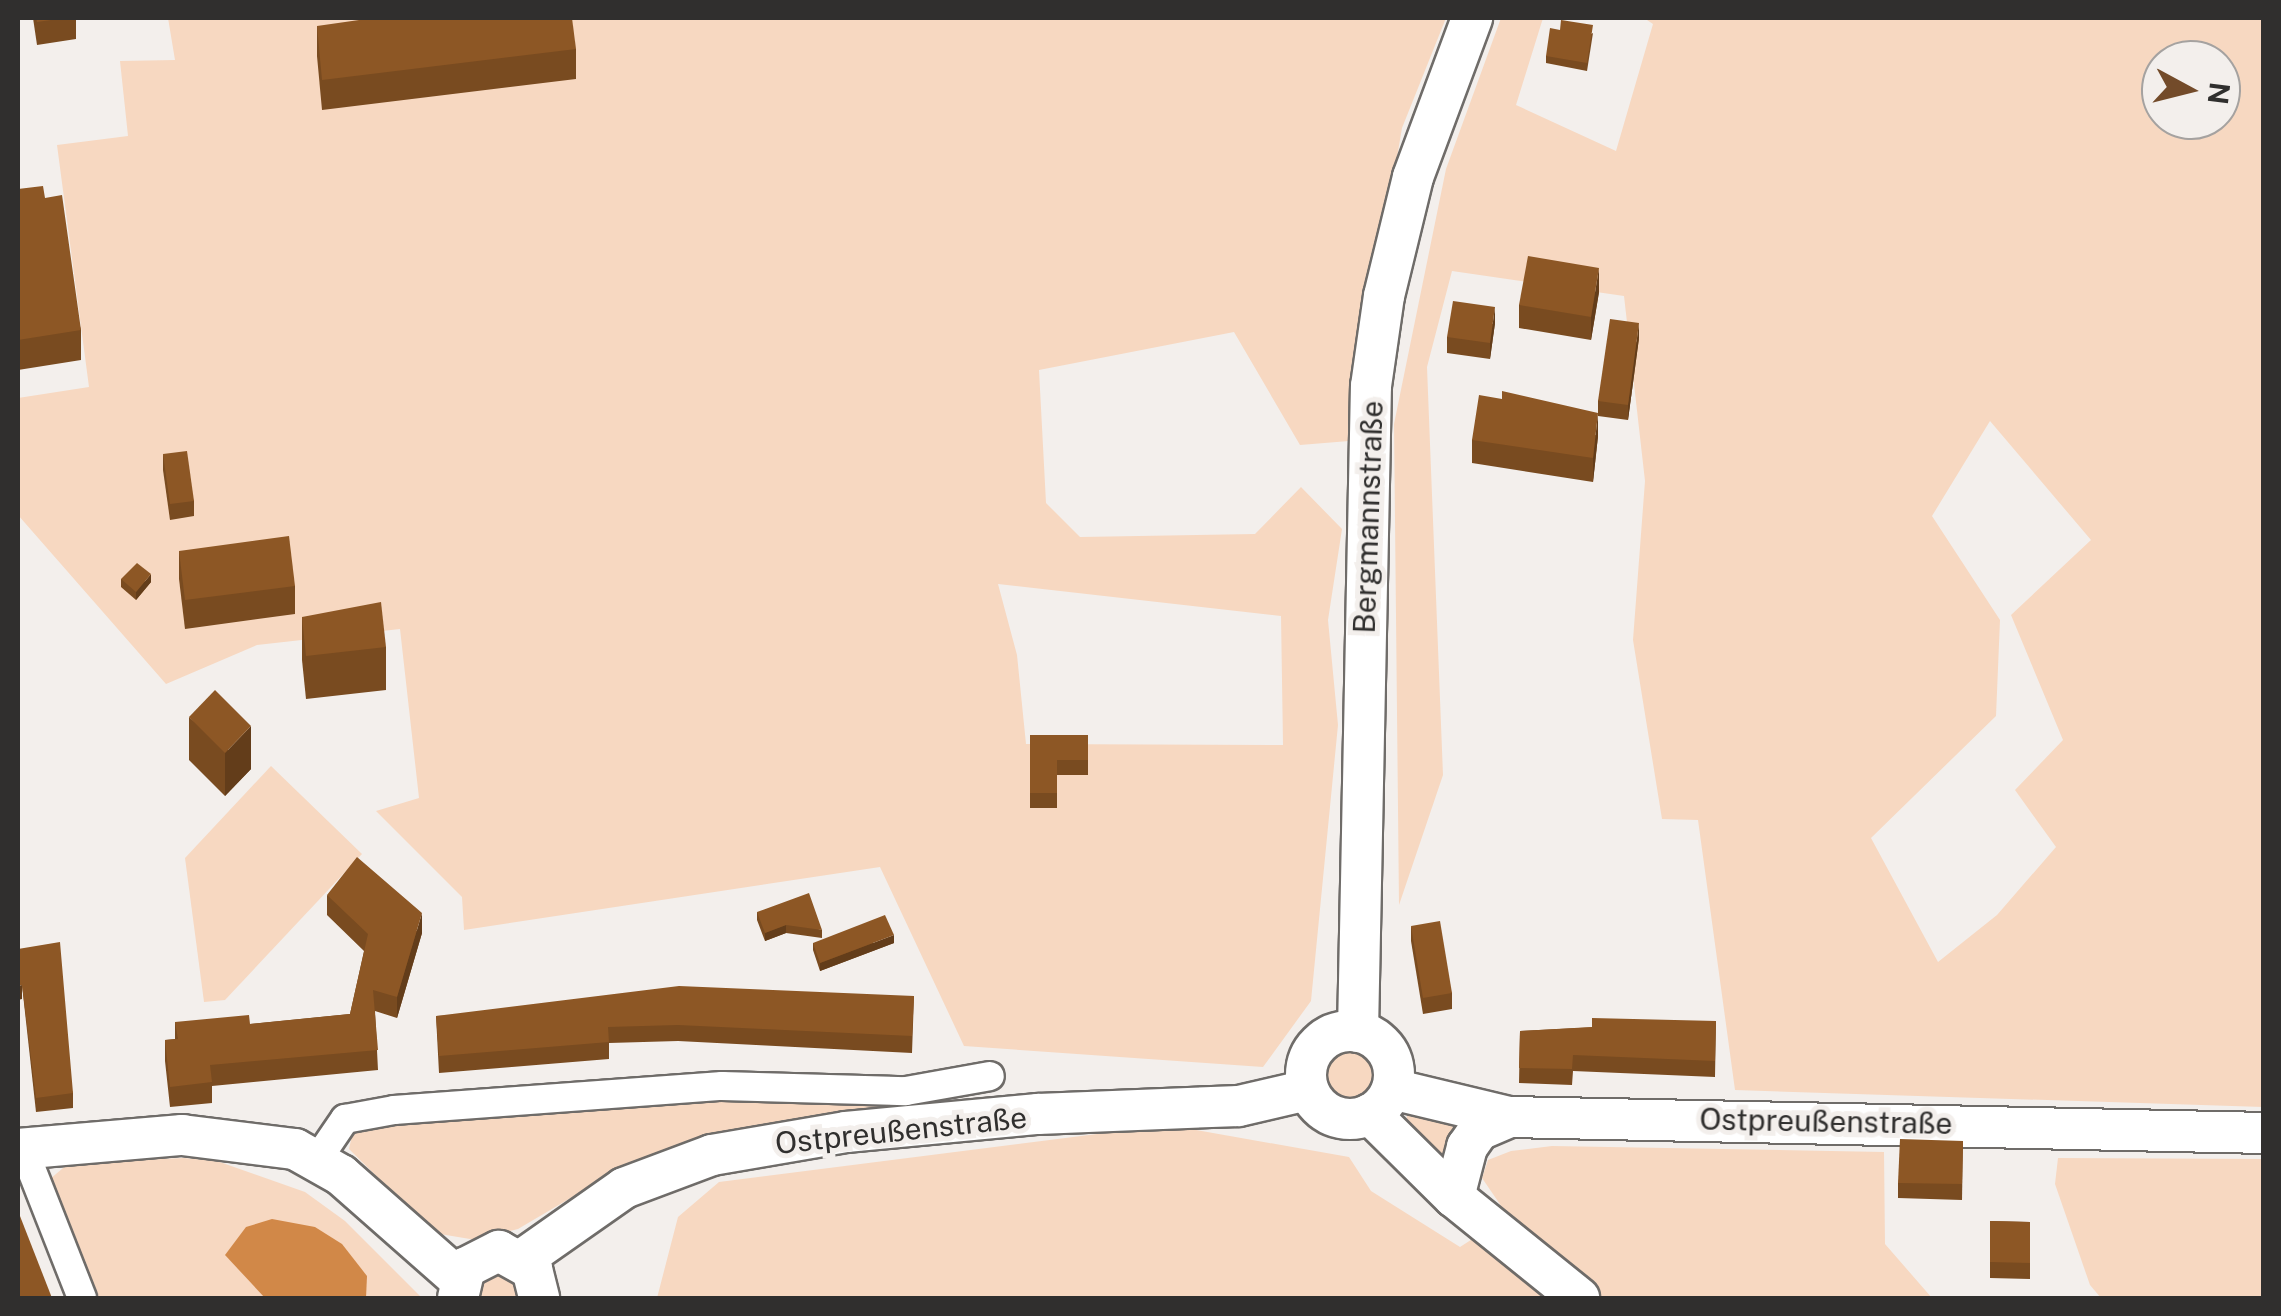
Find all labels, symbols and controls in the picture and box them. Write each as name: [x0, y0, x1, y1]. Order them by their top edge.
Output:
north arrow: [2141, 40, 2241, 140]
text: N: [2202, 81, 2237, 106]
street label: Bergmannstraße: [1346, 400, 1390, 634]
street label: Ostpreußenstraße: [773, 1099, 1029, 1161]
street label: Ostpreußenstraße: [1699, 1101, 1953, 1141]

